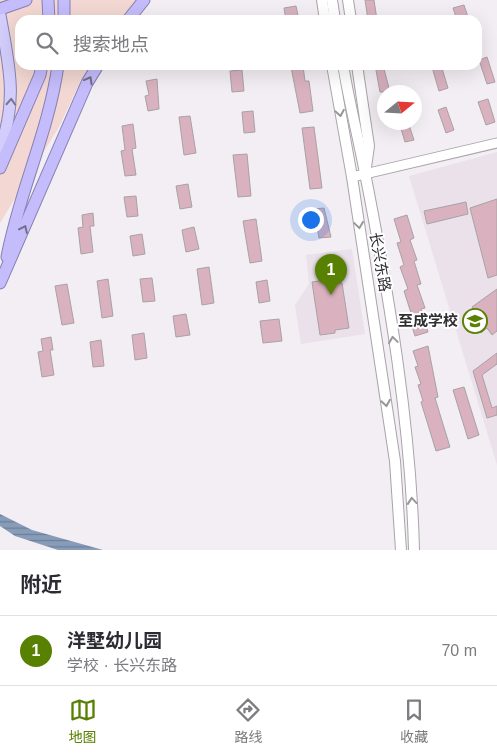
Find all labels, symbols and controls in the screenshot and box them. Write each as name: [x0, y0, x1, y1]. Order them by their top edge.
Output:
search box: [15, 15, 482, 70]
icon: search: [33, 29, 61, 57]
text: 搜索地点: [73, 34, 149, 55]
one-way arrow: [83, 77, 93, 86]
north arrow: [377, 85, 422, 130]
one-way arrow: [5, 97, 16, 105]
one-way arrow: [335, 109, 345, 117]
your location: [298, 207, 324, 233]
one-way arrow: [353, 221, 363, 229]
one-way arrow: [18, 225, 28, 234]
street label: 长兴东路: [367, 231, 394, 293]
pin: 1: [315, 254, 347, 295]
school or university icon: 至成学校: [462, 308, 488, 334]
place label: 至成学校: [398, 312, 458, 329]
one-way arrow: [388, 336, 398, 344]
one-way arrow: [380, 399, 391, 407]
one-way arrow: [407, 497, 418, 505]
text: 附近: [20, 573, 62, 596]
text: 洋墅幼儿园: [67, 630, 162, 651]
text: 1: [32, 642, 40, 659]
text: 70 m: [441, 642, 477, 659]
text: 学校 · 长兴东路: [67, 657, 177, 674]
tab: 地图: [69, 696, 97, 746]
tab: 路线: [234, 696, 262, 746]
tab: 收藏: [400, 696, 428, 746]

